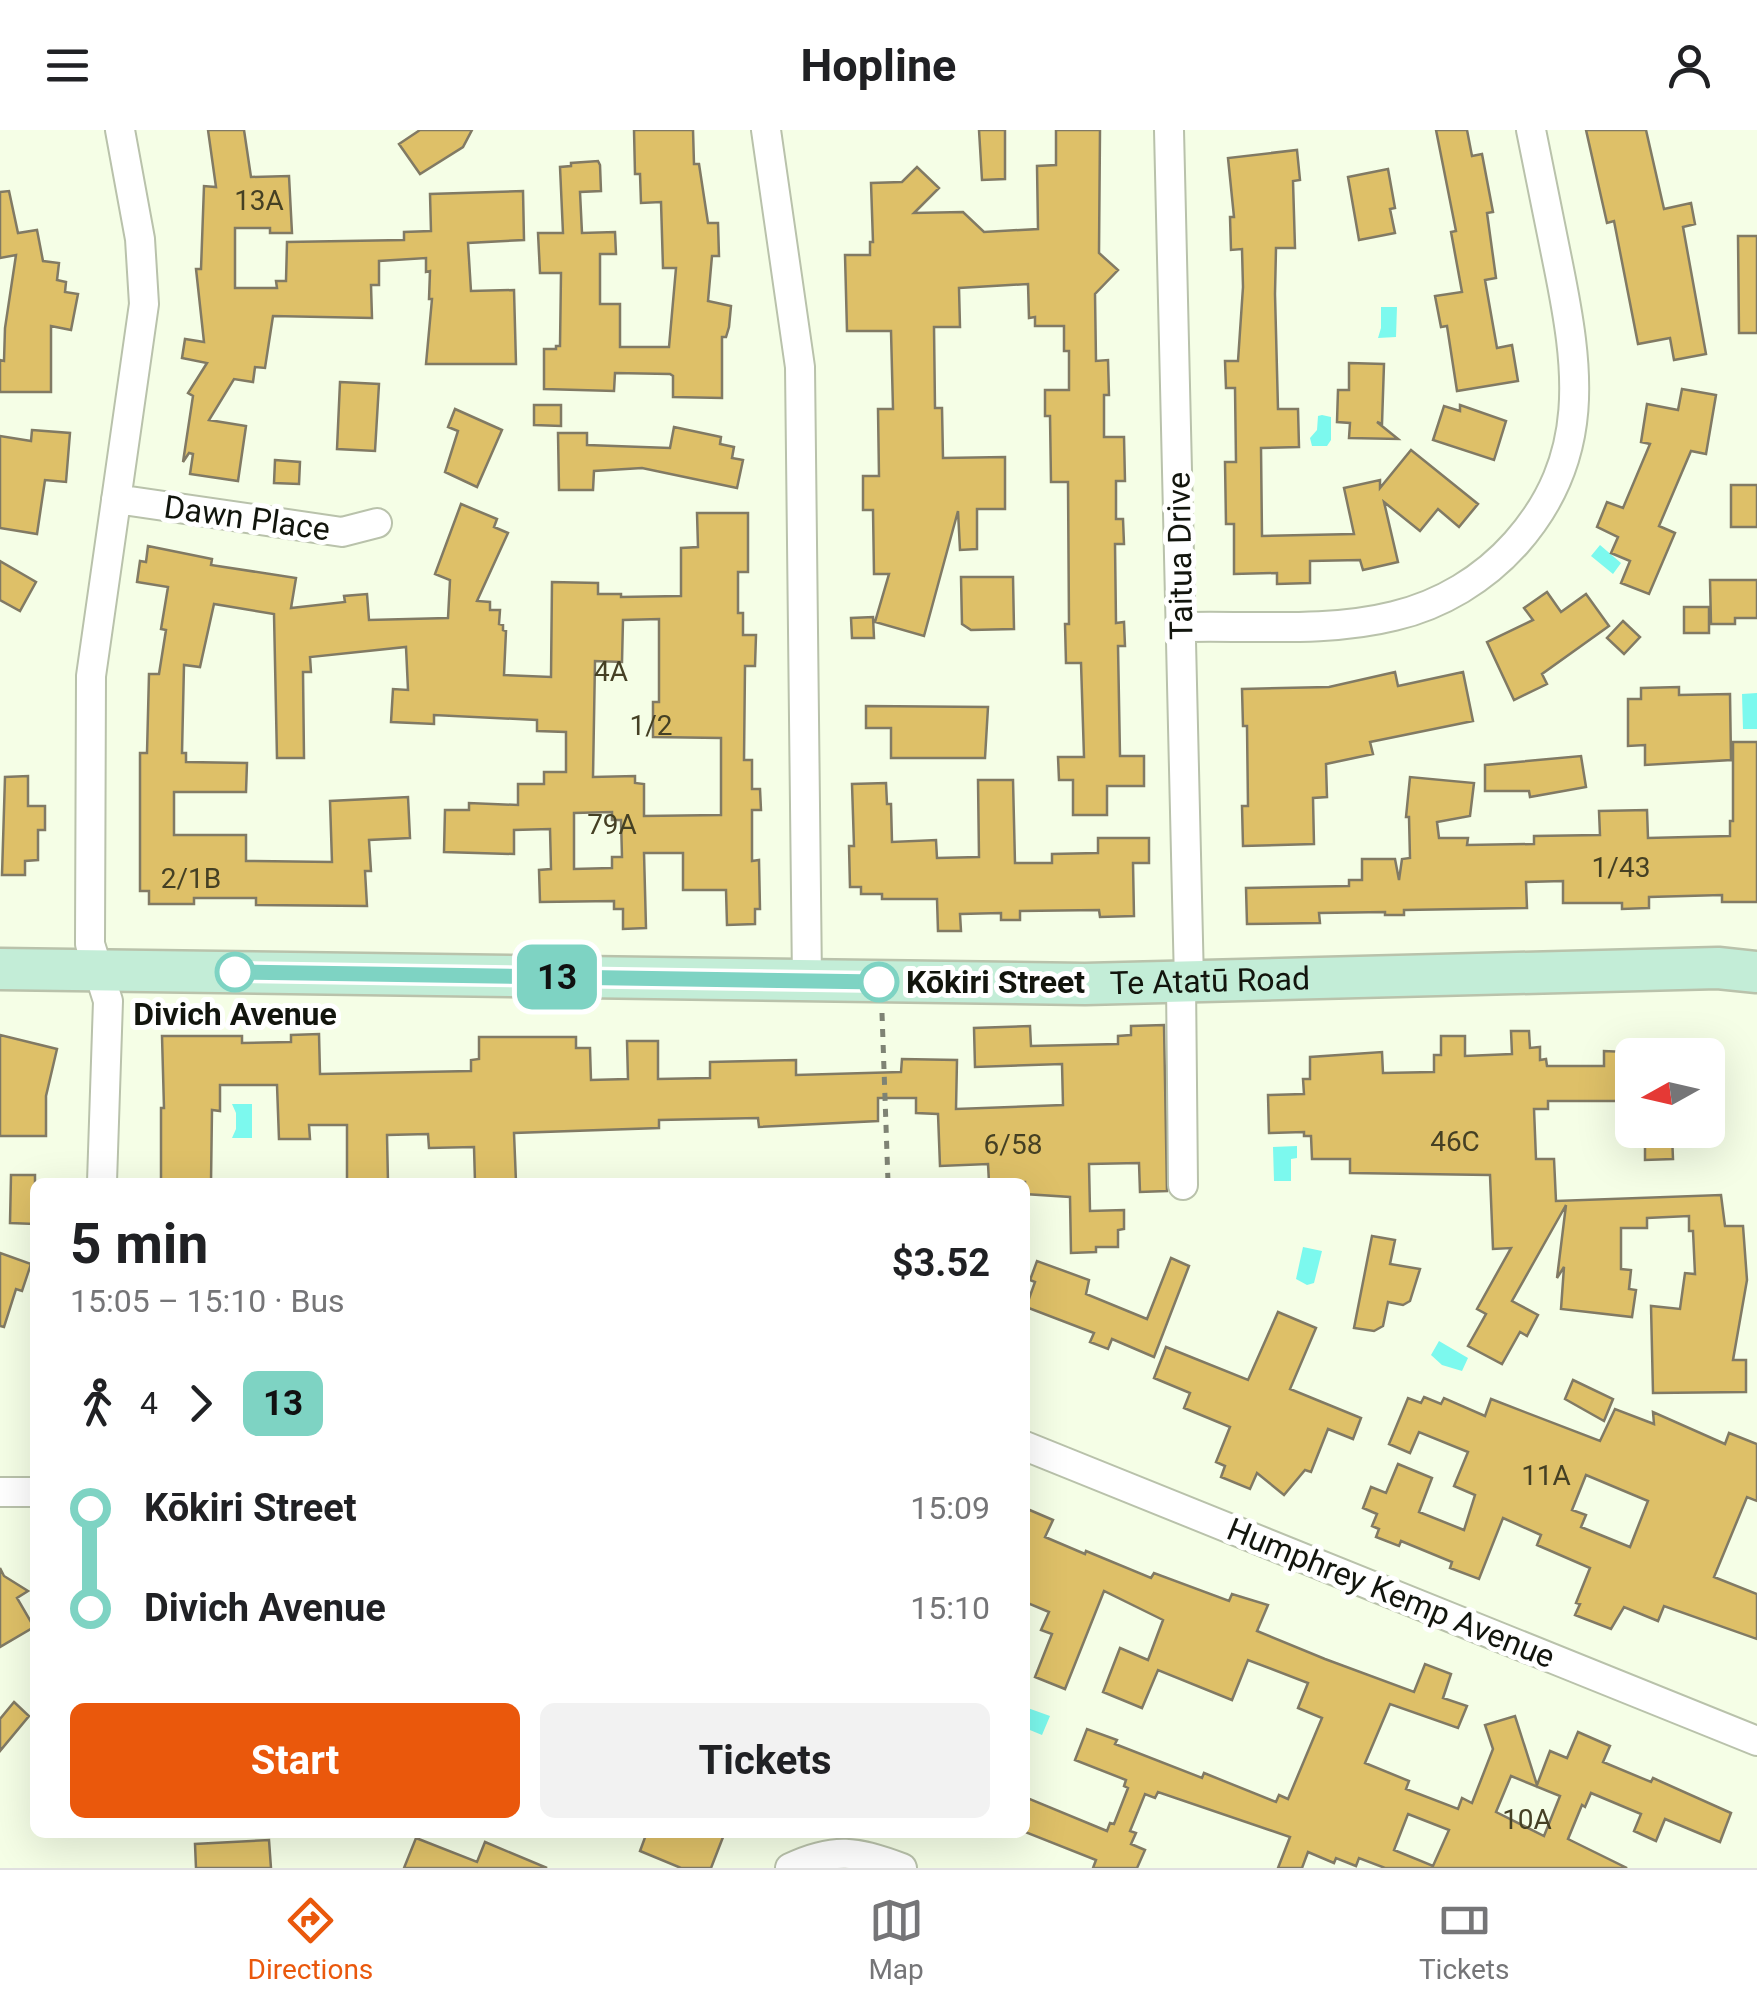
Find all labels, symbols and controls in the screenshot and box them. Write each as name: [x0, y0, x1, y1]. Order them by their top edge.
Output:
icon: menu: [40, 38, 95, 93]
icon: person: [1662, 38, 1717, 93]
text: Hopline: [801, 39, 956, 92]
house number: 13A: [234, 184, 284, 217]
street label: Taitua Drive: [1160, 472, 1200, 640]
street label: Dawn Place: [162, 488, 332, 548]
house number: 4A: [594, 655, 628, 688]
house number: 1/2: [629, 709, 673, 742]
house number: 79A: [587, 808, 637, 841]
house number: 1/43: [1592, 851, 1650, 884]
house number: 2/1B: [161, 862, 221, 895]
line badge: 13: [512, 944, 602, 1010]
marker: Divich Avenue: [216, 953, 254, 991]
text: 13: [537, 957, 577, 998]
street label: Te Atatū Road: [1109, 959, 1311, 1002]
marker: Kōkiri Street: [860, 963, 898, 1001]
place label: Kōkiri Street: [906, 963, 1085, 1001]
place label: Divich Avenue: [133, 995, 337, 1033]
north arrow: [1615, 1038, 1725, 1148]
map controls: [1615, 1038, 1725, 1148]
house number: 46C: [1430, 1125, 1480, 1158]
house number: 6/58: [984, 1128, 1042, 1161]
text: 5 min: [70, 1212, 208, 1276]
text: $3.52: [892, 1241, 990, 1285]
text: 15:05 – 15:10 · Bus: [70, 1282, 345, 1320]
icon: walk: [70, 1376, 125, 1431]
icon: forward: [173, 1376, 228, 1431]
text: 13: [263, 1383, 303, 1424]
text: 4: [140, 1384, 158, 1422]
house number: 11A: [1521, 1459, 1571, 1492]
text: Kōkiri Street: [144, 1486, 357, 1530]
text: 15:09: [910, 1489, 990, 1527]
street label: Humphrey Kemp Avenue: [1222, 1510, 1560, 1676]
text: Divich Avenue: [144, 1586, 386, 1630]
text: 15:10: [910, 1589, 990, 1627]
button: Start: [70, 1703, 520, 1818]
button: Tickets: [540, 1703, 990, 1818]
house number: 10A: [1502, 1803, 1552, 1836]
tab: Directions: [248, 1893, 373, 1986]
tab: Map: [868, 1893, 924, 1986]
tab: Tickets: [1419, 1893, 1509, 1986]

